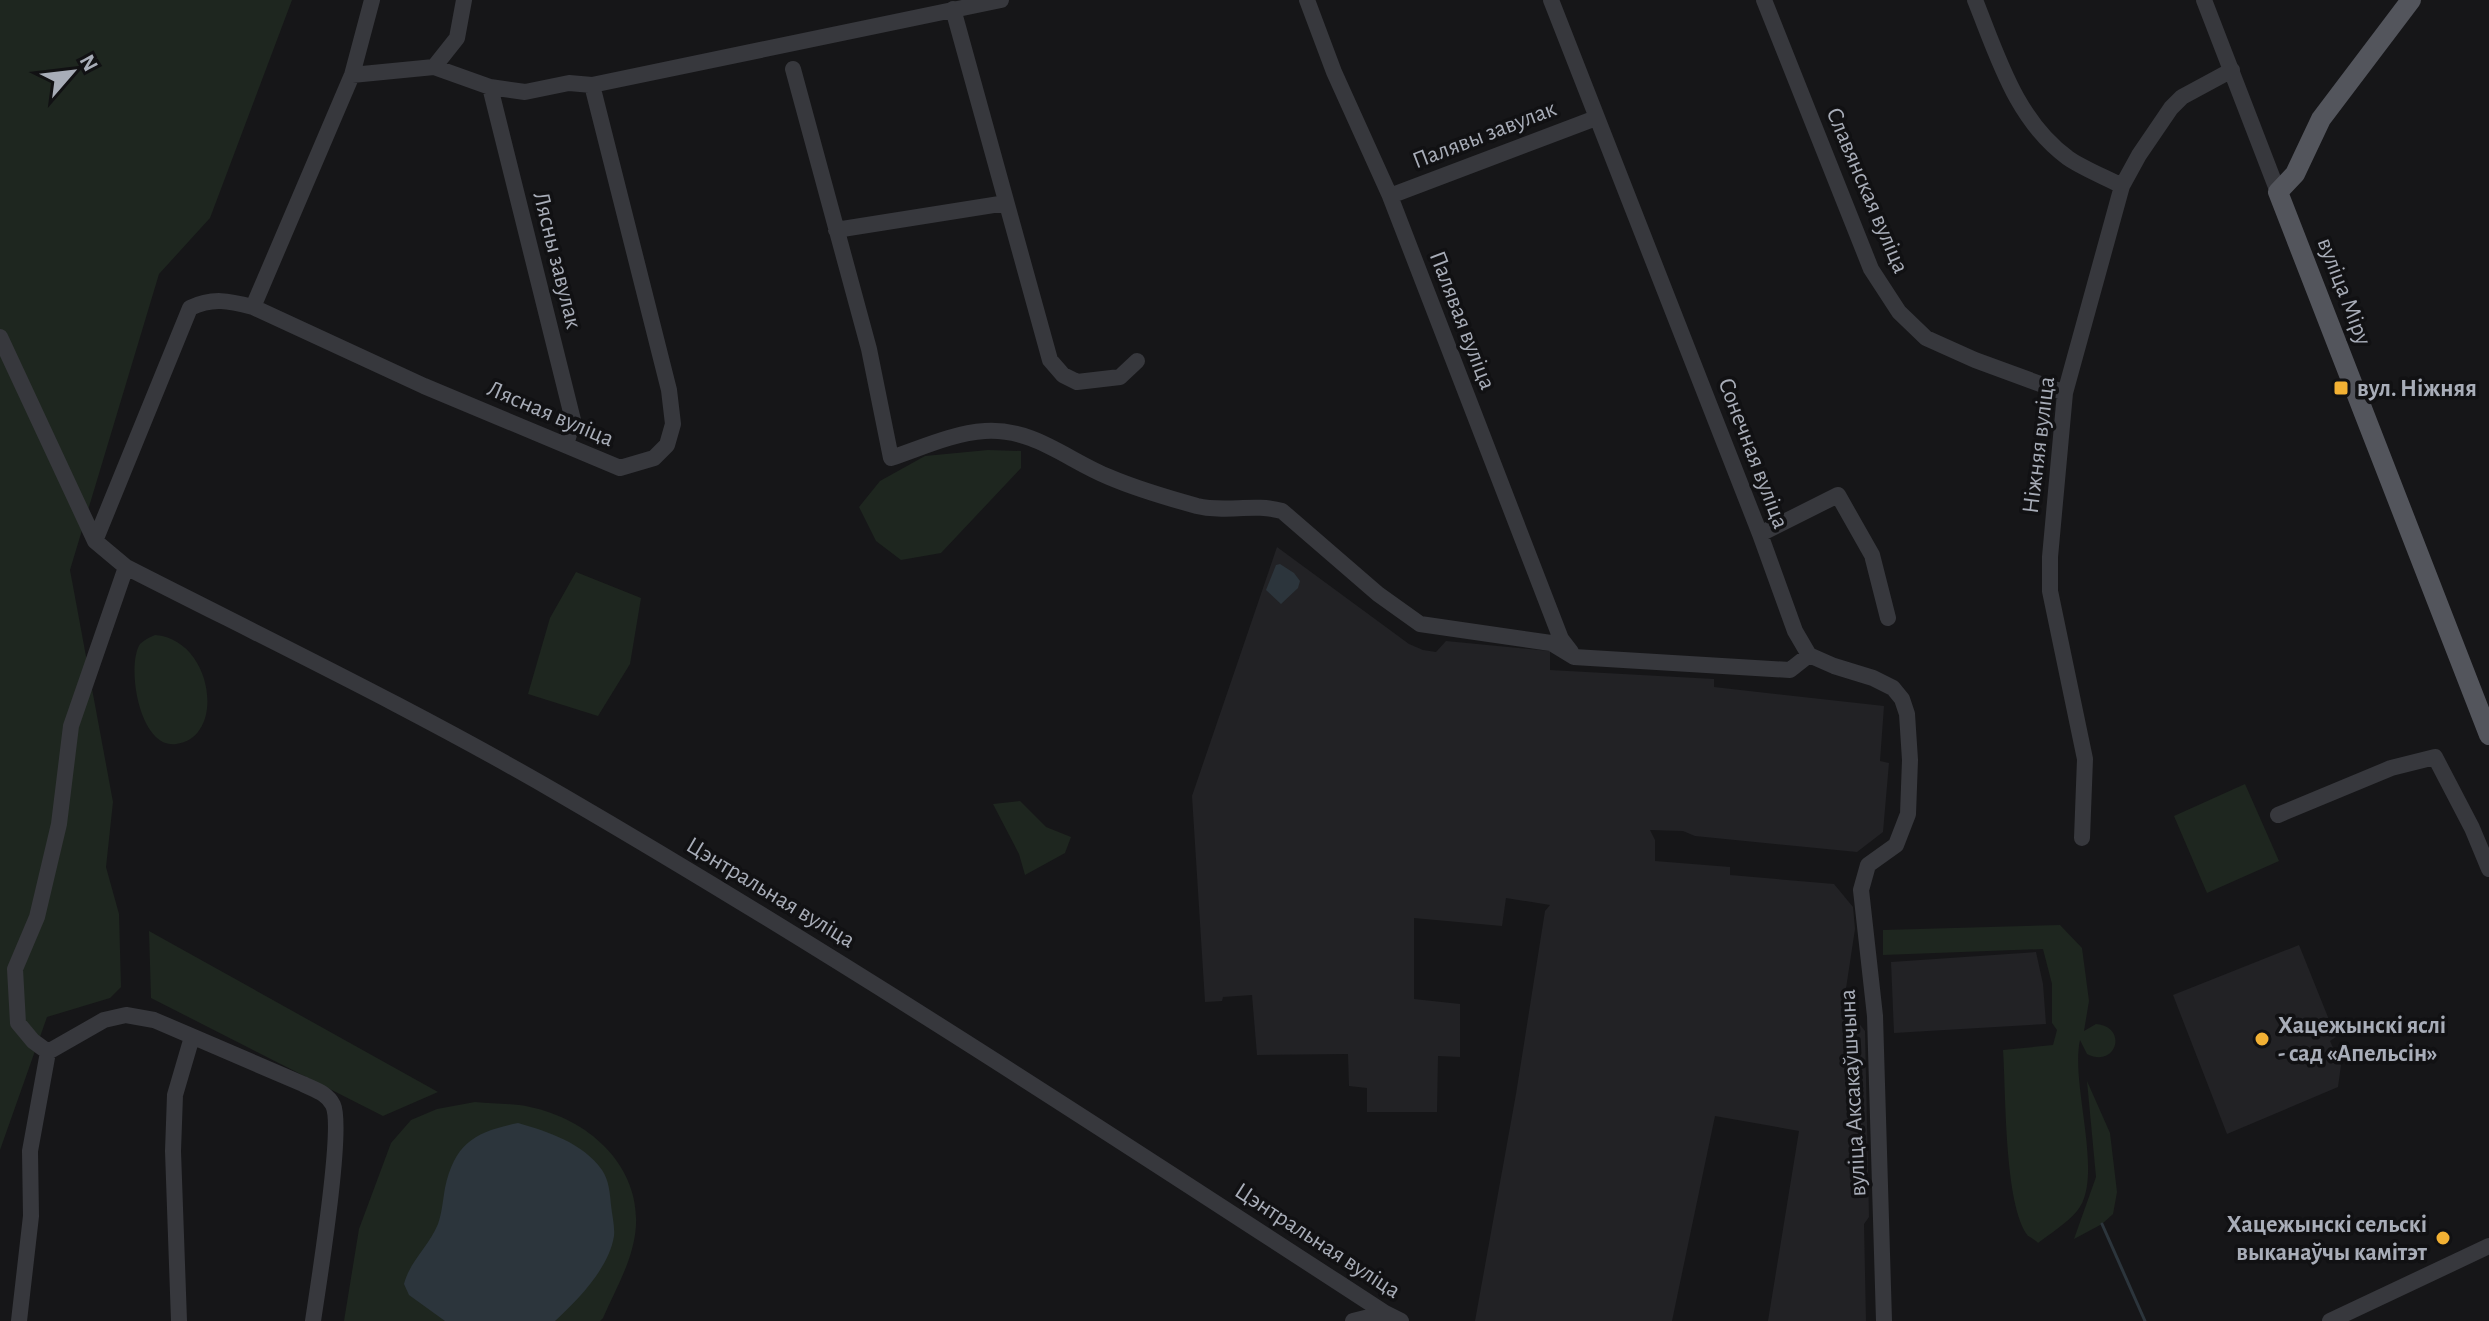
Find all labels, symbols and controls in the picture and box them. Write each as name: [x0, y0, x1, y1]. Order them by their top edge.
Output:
north arrow: [32, 32, 112, 112]
text: N: [75, 51, 102, 75]
street label: Палявы завулак: [1409, 96, 1560, 173]
street label: Славянская вуліца: [1821, 104, 1913, 277]
street label: Лясны завулак: [528, 189, 586, 331]
street label: вуліца Міру: [2313, 234, 2376, 349]
street label: Палявая вуліца: [1425, 248, 1500, 393]
street label: Сонечная вуліца: [1713, 375, 1793, 532]
street label: Ніжняя вуліца: [2019, 375, 2059, 515]
street label: Лясная вуліца: [484, 377, 617, 451]
place label: вул. Ніжняя: [2357, 377, 2477, 401]
marker: вул. Ніжняя: [2332, 379, 2350, 397]
street label: Цэнтральная вуліца: [682, 833, 859, 953]
street label: вуліца Аксакаўшчына: [1836, 989, 1870, 1197]
place label: Хацежынскі яслі - сад «Апельсін»: [2278, 1014, 2446, 1066]
marker: Хацежынскі яслі - сад «Апельсін»: [2253, 1030, 2271, 1048]
street label: Цэнтральная вуліца: [1230, 1178, 1405, 1303]
place label: Хацежынскі сельскі выканаўчы камітэт: [2227, 1213, 2428, 1265]
marker: Хацежынскі сельскі выканаўчы камітэт: [2434, 1229, 2452, 1247]

